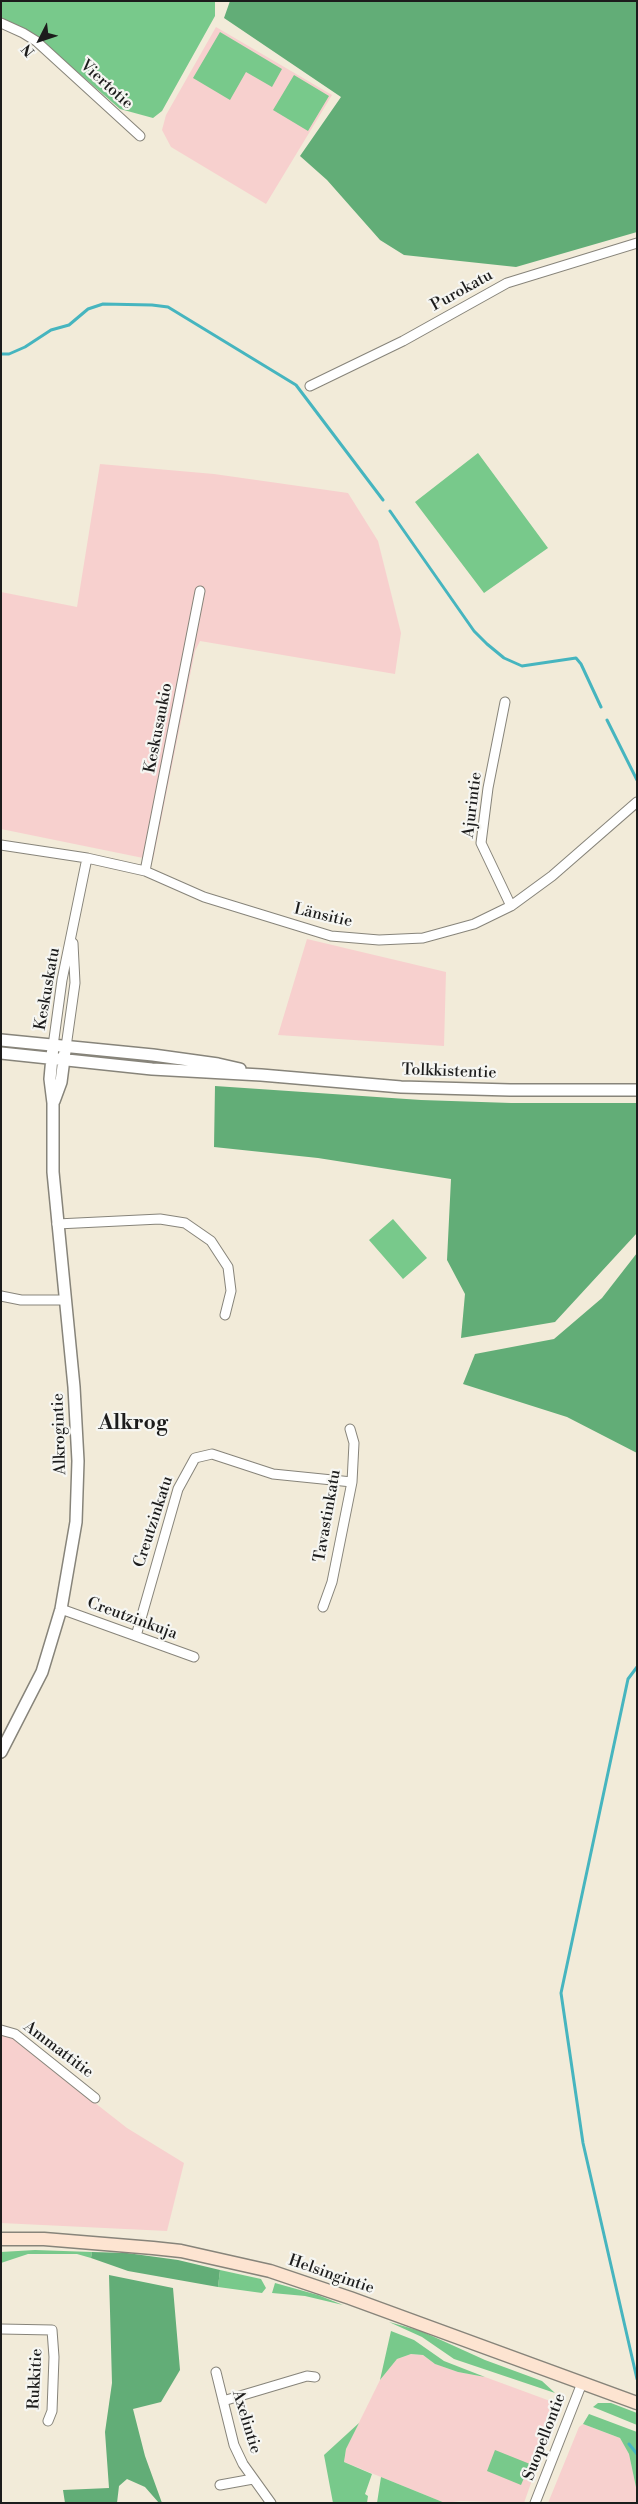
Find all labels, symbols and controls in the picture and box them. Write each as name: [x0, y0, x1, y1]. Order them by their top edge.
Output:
north arrow: [15, 15, 65, 65]
text: N: [18, 40, 39, 60]
street label: Viertotie: [76, 56, 136, 114]
street label: Purokatu: [428, 266, 496, 316]
street label: Keskusaukio: [141, 681, 177, 775]
street label: Ajurintie: [459, 771, 487, 839]
street label: Länsitie: [292, 900, 354, 932]
street label: Keskuskatu: [31, 946, 65, 1032]
street label: Tolkkistentie: [401, 1061, 497, 1083]
street label: Alkrogintie: [49, 1393, 71, 1475]
district label: Alkrog: [98, 1411, 168, 1437]
street label: Tavastinkatu: [310, 1468, 346, 1564]
street label: Creutzinkatu: [130, 1474, 178, 1570]
street label: Creutzinkuja: [84, 1594, 180, 1644]
street label: Ammattitie: [19, 2017, 97, 2083]
street label: Helsingintie: [286, 2251, 376, 2299]
street label: Rukkitie: [25, 2348, 47, 2410]
street label: Axelintie: [227, 2388, 265, 2456]
street label: Suopellontie: [520, 2391, 570, 2483]

